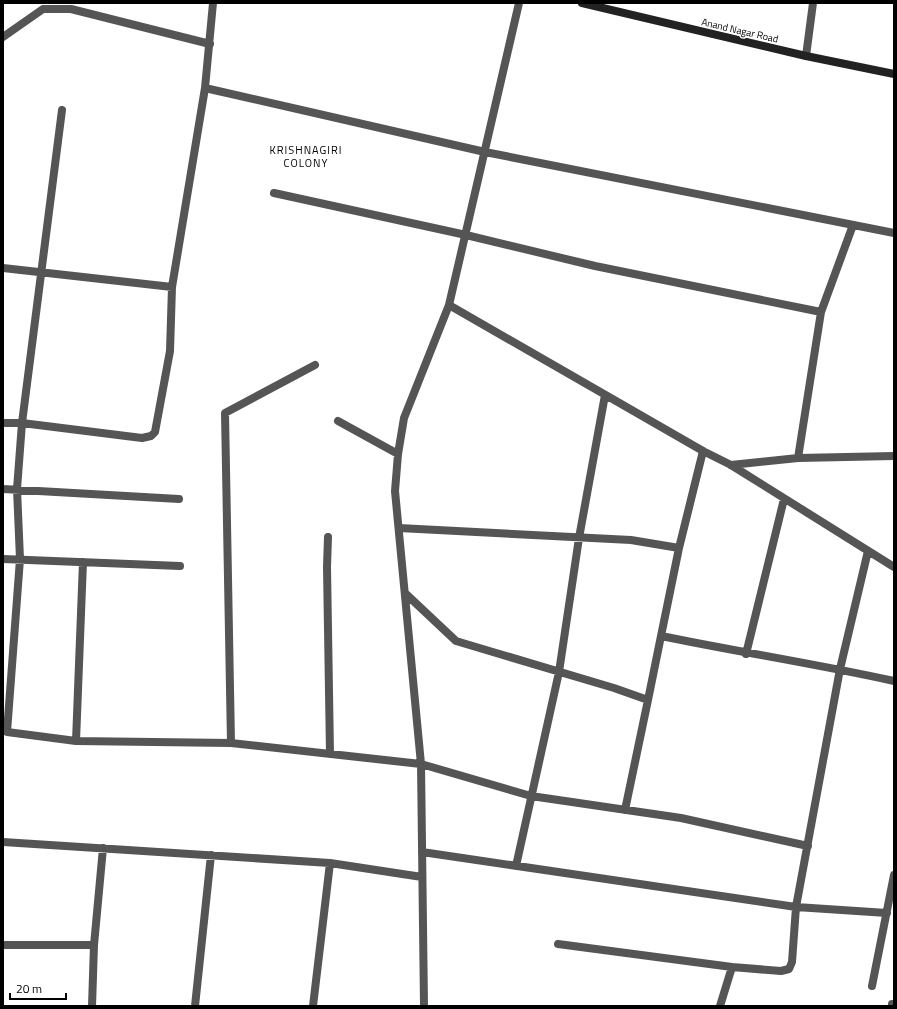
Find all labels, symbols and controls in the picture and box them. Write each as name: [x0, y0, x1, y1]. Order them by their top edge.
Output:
street label: Anand Nagar Road: [700, 14, 780, 47]
district label: KRISHNAGIRI COLONY: [270, 142, 342, 171]
scale bar: [10, 975, 66, 1001]
text: 20 m: [16, 979, 42, 998]

